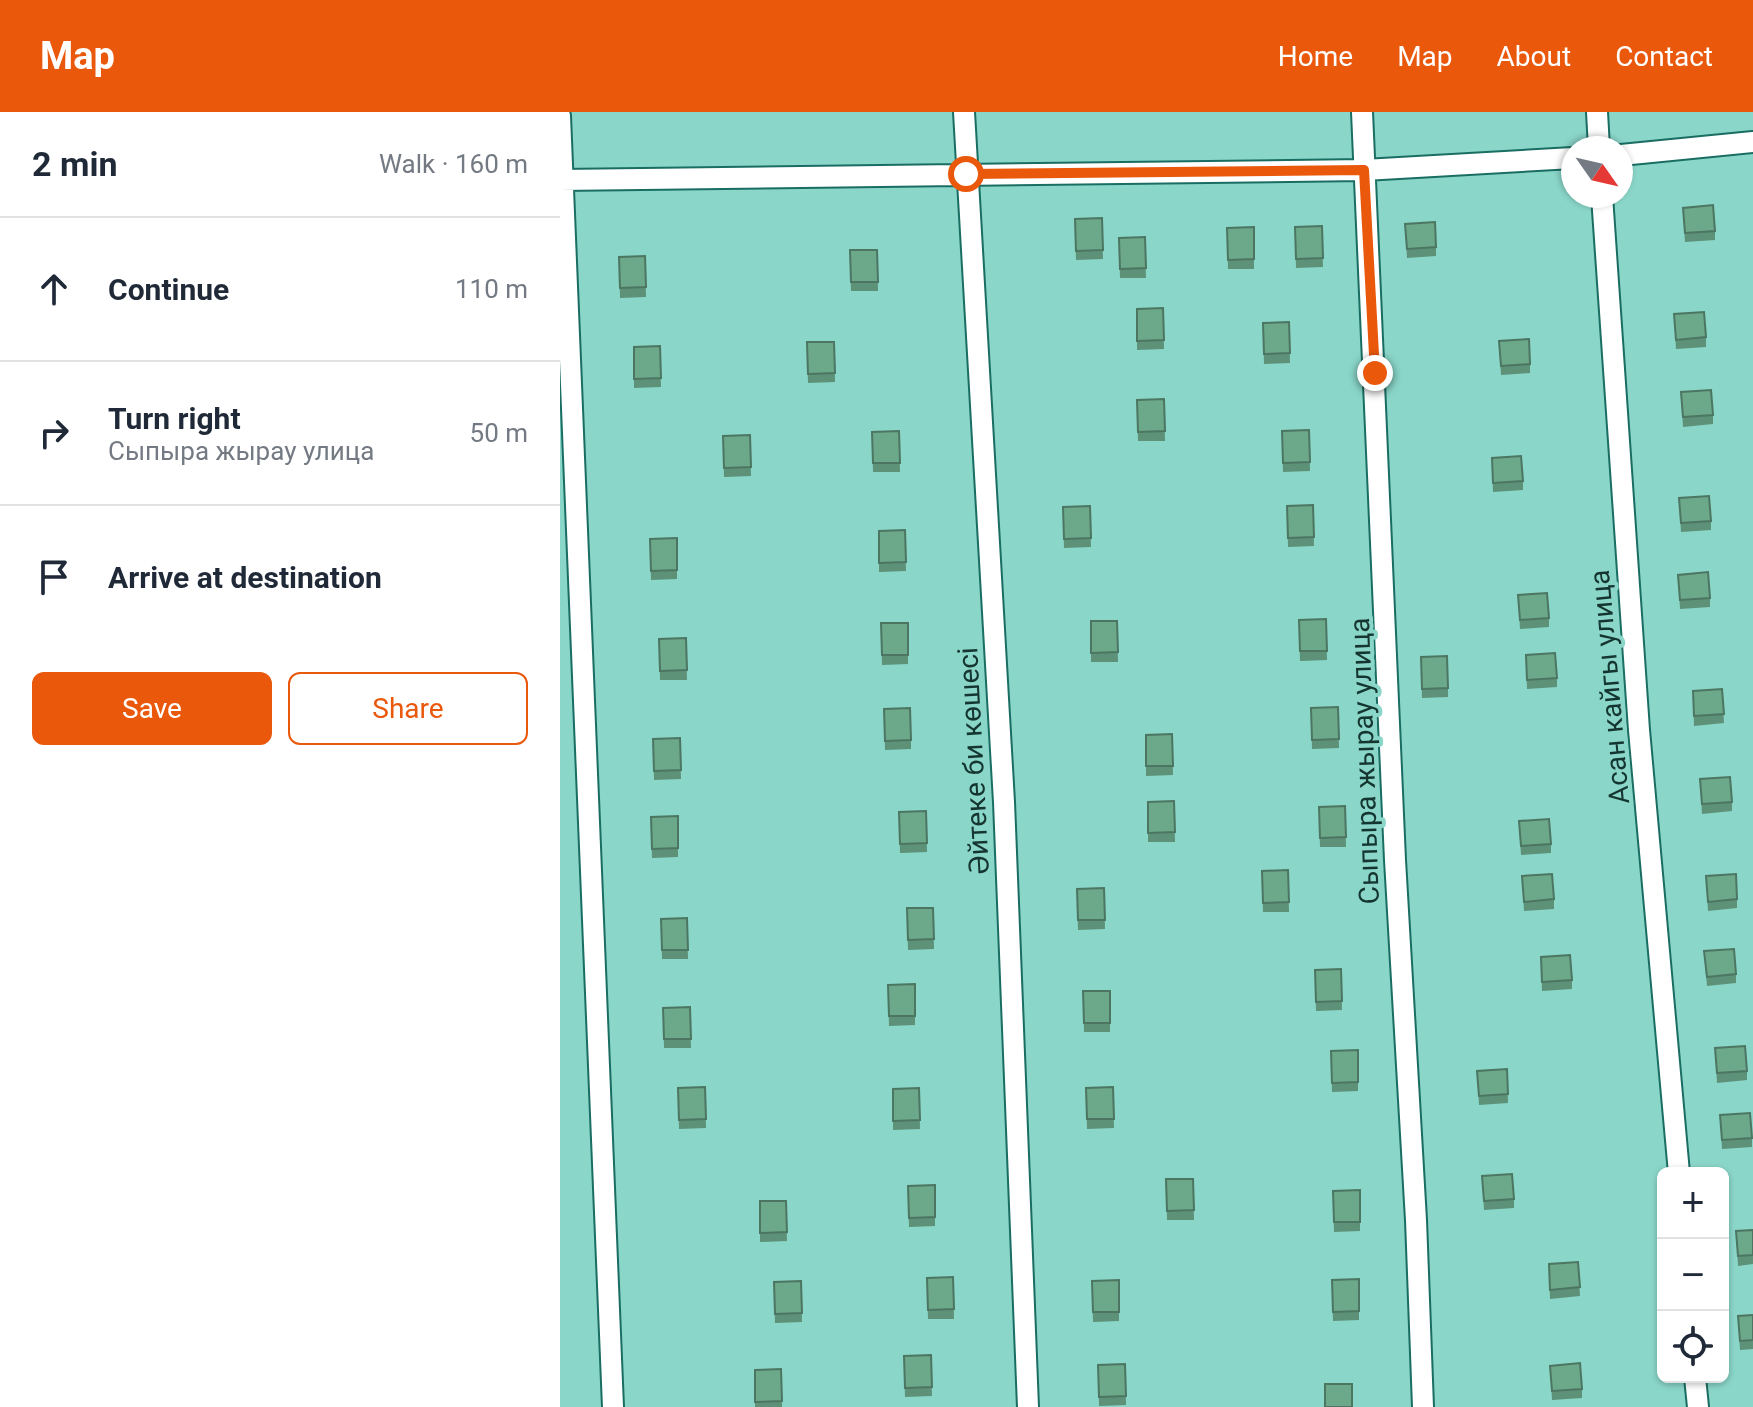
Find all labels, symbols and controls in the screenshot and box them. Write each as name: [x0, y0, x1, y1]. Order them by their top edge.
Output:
text: Map: [40, 34, 115, 78]
text: Home: [1278, 40, 1353, 73]
text: Map: [1397, 40, 1453, 73]
text: About: [1497, 40, 1571, 73]
text: Contact: [1615, 40, 1713, 73]
north arrow: [1561, 136, 1633, 208]
text: 2 min: [32, 144, 117, 184]
text: Walk · 160 m: [379, 149, 528, 179]
route start: [948, 156, 984, 192]
icon: ahead: [32, 267, 76, 311]
text: Continue: [108, 272, 229, 307]
text: 110 m: [455, 274, 528, 304]
route end: [1357, 355, 1393, 391]
text: Turn right: [108, 401, 241, 436]
icon: right: [32, 411, 76, 455]
text: 50 m: [470, 418, 528, 448]
text: Сыпыра жырау улица: [108, 436, 374, 466]
icon: arrive: [32, 555, 76, 599]
text: Arrive at destination: [108, 560, 382, 595]
street label: Асан кайгы улица: [1583, 568, 1636, 805]
street label: Сыпыра жырау улица: [1343, 617, 1386, 905]
street label: Әйтеке би көшесі: [951, 646, 996, 875]
button: Save: [32, 672, 272, 745]
button: Share: [288, 672, 528, 745]
map controls: [1657, 1167, 1729, 1383]
button: +: [1657, 1167, 1729, 1239]
button: −: [1657, 1239, 1729, 1311]
button: locate: [1657, 1311, 1729, 1383]

